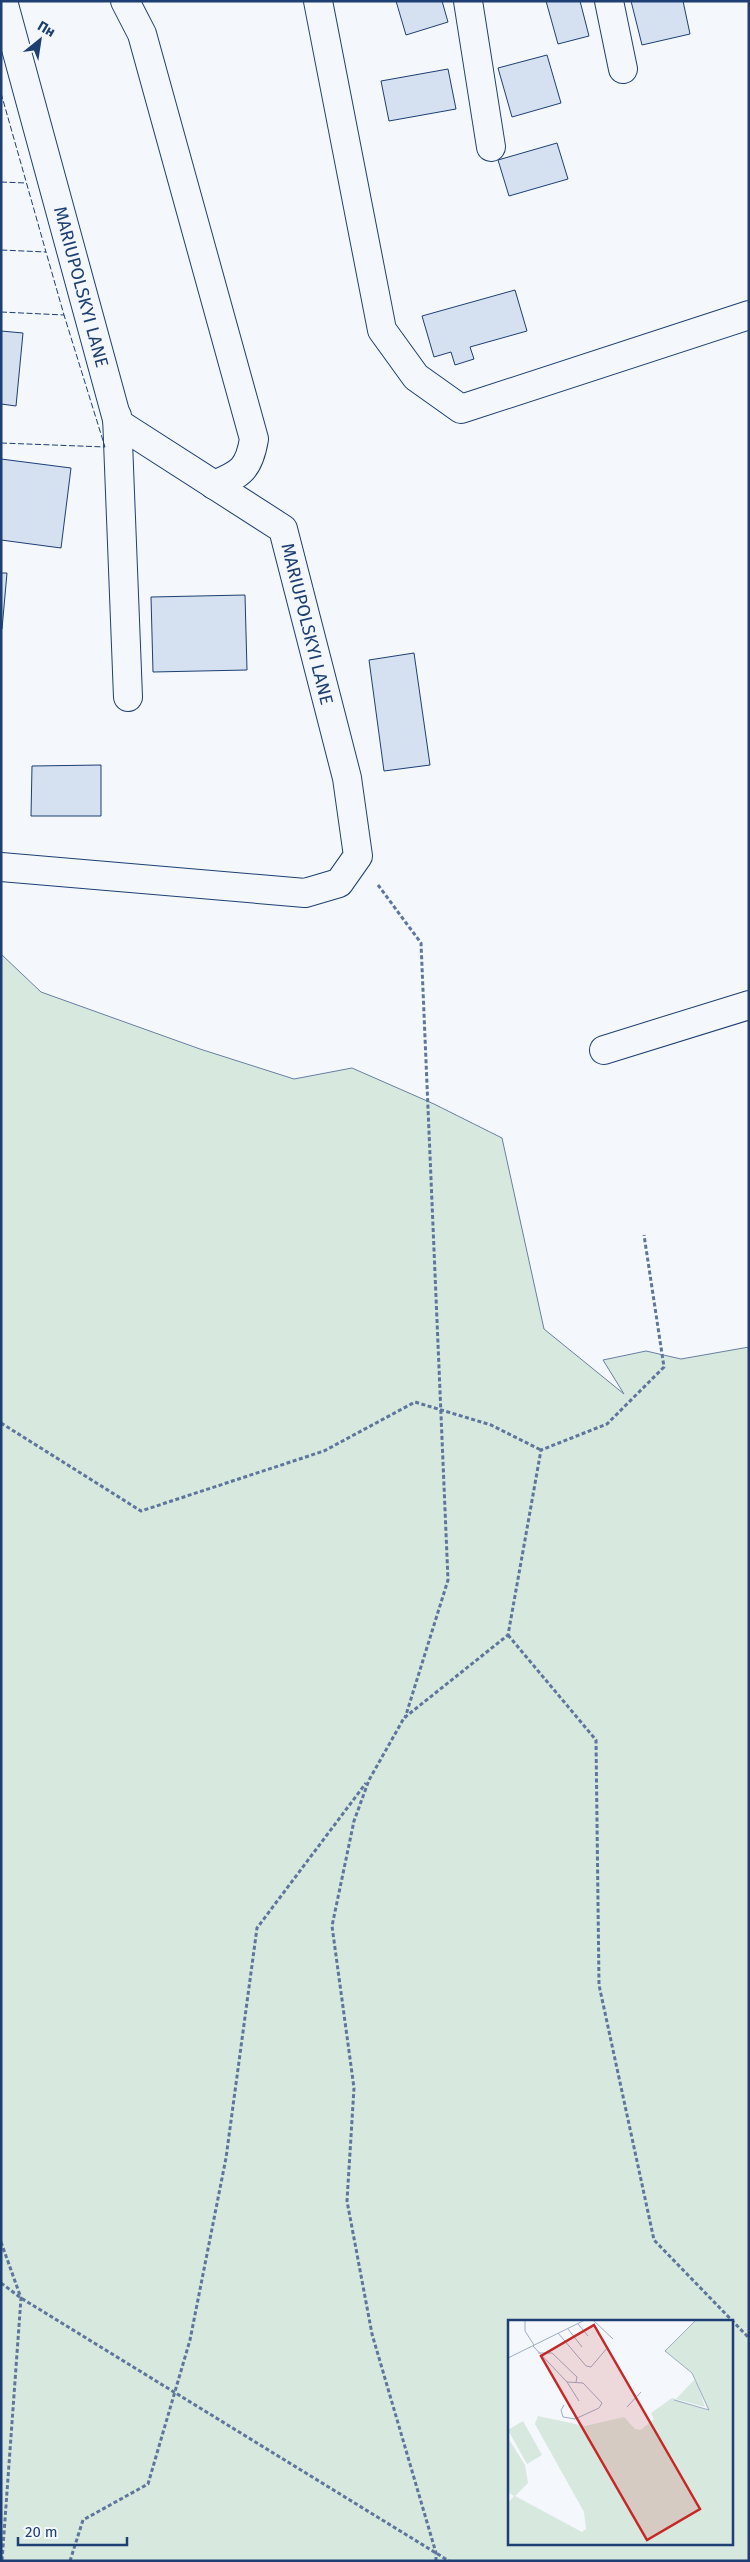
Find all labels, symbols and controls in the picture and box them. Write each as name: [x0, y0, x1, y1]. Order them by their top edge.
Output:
north arrow: [15, 15, 65, 65]
text: Пн: [34, 17, 58, 41]
street label: MARIUPOLSKYI LANE: [49, 204, 113, 370]
street label: MARIUPOLSKYI LANE: [276, 541, 338, 707]
inset map: [508, 2320, 732, 2544]
scale bar: [18, 2514, 126, 2546]
text: 20 m: [25, 2523, 58, 2541]

